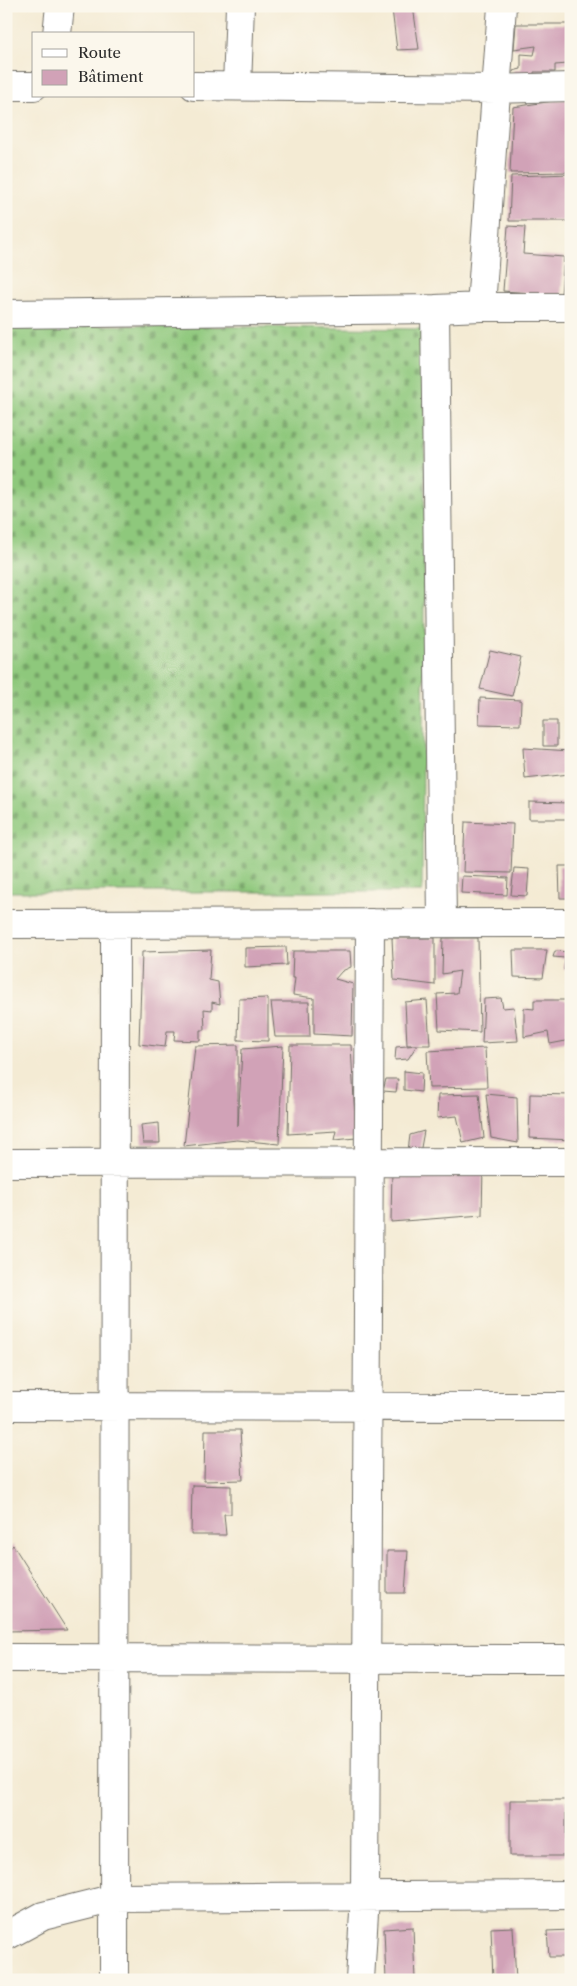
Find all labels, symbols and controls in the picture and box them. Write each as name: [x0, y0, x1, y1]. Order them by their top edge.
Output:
legend: [32, 32, 195, 98]
text: Route: [78, 43, 121, 62]
text: Bâtiment: [78, 67, 144, 86]

